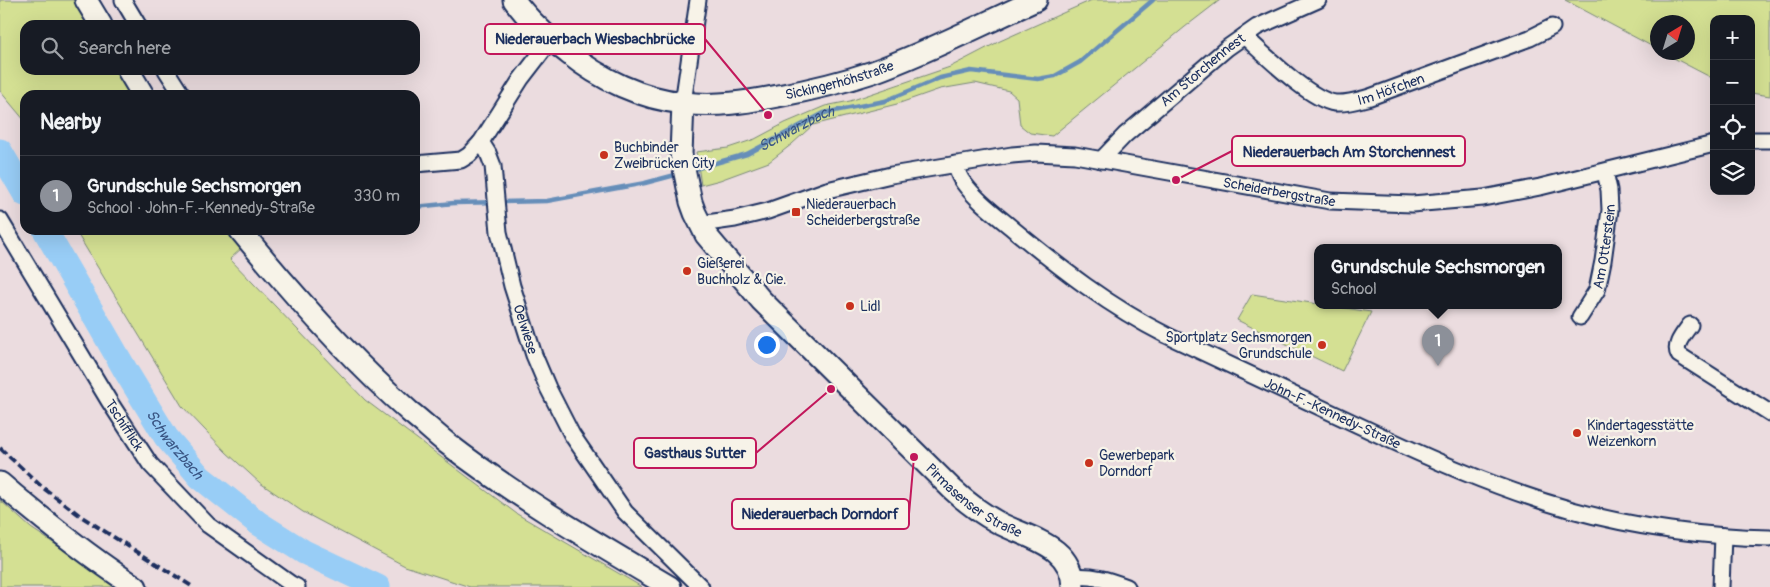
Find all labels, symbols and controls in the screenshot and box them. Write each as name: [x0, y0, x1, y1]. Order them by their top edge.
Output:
north arrow: [1650, 15, 1695, 60]
map controls: [1710, 15, 1755, 195]
button: +: [1710, 15, 1755, 60]
search box: [20, 20, 420, 75]
callout: Niederauerbach Wiesbachbrücke: [485, 24, 705, 54]
street label: Am Storchennest: [1156, 29, 1249, 110]
text: Niederauerbach Wiesbachbrücke: [495, 30, 696, 49]
icon: search: [38, 34, 66, 62]
text: Search here: [78, 36, 171, 60]
street label: Sickingerhöhstraße: [784, 57, 896, 103]
button: −: [1710, 60, 1755, 105]
street label: Im Höfchen: [1356, 69, 1427, 109]
water label: Schwarzbach: [755, 102, 836, 156]
button: locate: [1710, 105, 1755, 150]
text: Nearby: [40, 109, 101, 136]
callout: Niederauerbach Am Storchennest: [1232, 136, 1465, 166]
place label: Buchbinder Zweibrücken City: [614, 139, 714, 172]
text: Niederauerbach Am Storchennest: [1243, 143, 1456, 162]
marker: Buchbinder Zweibrücken City: [598, 149, 610, 161]
button: layers: [1710, 150, 1755, 195]
street label: Scheiderbergstraße: [1222, 173, 1336, 210]
text: Grundschule Sechsmorgen: [87, 174, 301, 198]
text: 1: [53, 186, 59, 206]
text: 330 m: [354, 186, 400, 206]
place label: Niederauerbach Scheiderbergstraße: [806, 196, 920, 229]
text: School · John-F.-Kennedy-Straße: [87, 198, 315, 218]
street label: Am Otterstein: [1589, 204, 1619, 290]
marker: Niederauerbach Scheiderbergstraße: [790, 206, 802, 218]
popup: [1314, 244, 1562, 309]
place label: Gießerei Buchholz & Cie.: [697, 255, 786, 288]
text: Grundschule Sechsmorgen: [1331, 255, 1545, 279]
marker: Gießerei Buchholz & Cie.: [681, 265, 693, 277]
text: School: [1331, 279, 1377, 299]
place label: Lidl: [860, 298, 881, 315]
marker: Lidl: [844, 300, 856, 312]
street label: Oelwiese: [510, 302, 542, 356]
pin: 1: [1422, 325, 1454, 366]
place label: Sportplatz Sechsmorgen Grundschule: [1166, 329, 1312, 362]
your location: [754, 332, 780, 358]
marker: Sportplatz Sechsmorgen Grundschule: [1316, 339, 1328, 351]
street label: John-F.-Kennedy-Straße: [1262, 374, 1404, 452]
street label: Tschifflick: [102, 396, 148, 454]
water label: Schwarzbach: [142, 406, 208, 484]
place label: Kindertagesstätte Weizenkorn: [1587, 417, 1694, 450]
marker: Kindertagesstätte Weizenkorn: [1571, 427, 1583, 439]
callout: Gasthaus Sutter: [634, 438, 756, 468]
text: Gasthaus Sutter: [644, 444, 747, 463]
place label: Gewerbepark Dorndorf: [1099, 447, 1174, 480]
marker: Gewerbepark Dorndorf: [1083, 457, 1095, 469]
street label: Pirmasenser Straße: [922, 460, 1025, 541]
callout: Niederauerbach Dorndorf: [732, 499, 909, 529]
text: Niederauerbach Dorndorf: [741, 505, 900, 524]

